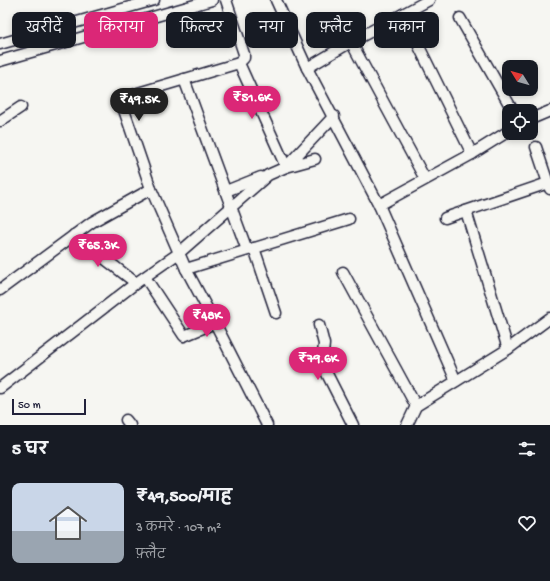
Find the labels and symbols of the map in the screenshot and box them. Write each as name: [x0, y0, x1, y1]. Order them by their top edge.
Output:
north arrow: [502, 60, 538, 96]
pin: ₹51.6K: [219, 86, 285, 120]
pin: ₹49.5K: [106, 88, 172, 122]
pin: ₹65.3K: [65, 234, 131, 268]
pin: ₹48K: [183, 304, 231, 338]
pin: ₹79.6K: [285, 347, 351, 381]
scale bar: [12, 397, 86, 416]

